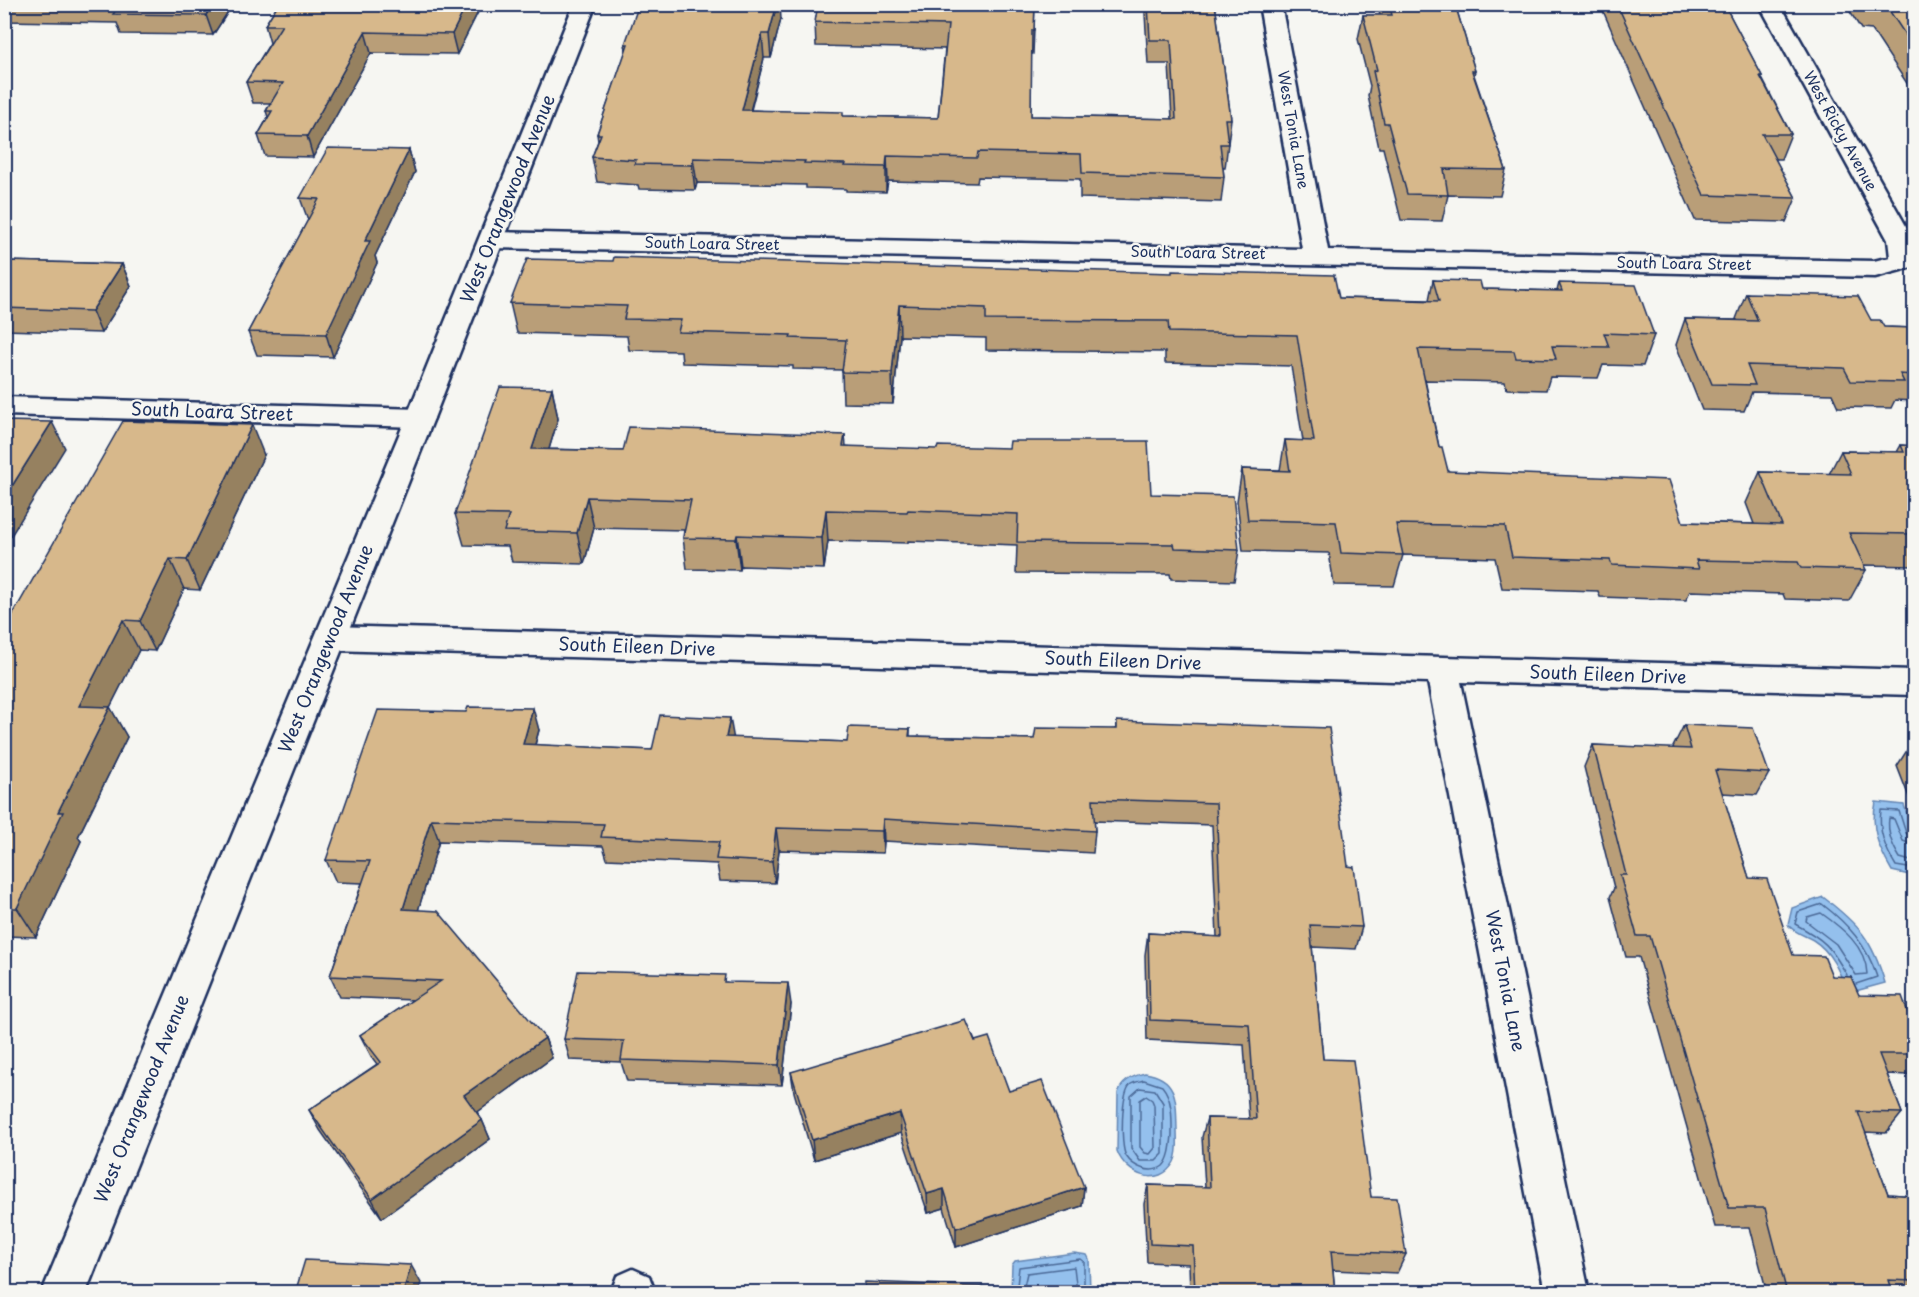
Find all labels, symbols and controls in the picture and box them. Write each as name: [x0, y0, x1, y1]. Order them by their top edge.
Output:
street label: West Ricky Avenue: [1799, 66, 1884, 195]
street label: West Tonia Lane: [1273, 69, 1316, 191]
street label: West Orangewood Avenue: [452, 90, 561, 307]
street label: South Loara Street: [644, 230, 780, 255]
street label: South Loara Street: [1130, 239, 1266, 264]
street label: South Loara Street: [1616, 250, 1752, 275]
street label: South Loara Street: [131, 394, 294, 427]
street label: West Orangewood Avenue: [270, 540, 379, 757]
street label: South Eileen Drive: [558, 629, 716, 662]
street label: South Eileen Drive: [1044, 643, 1202, 676]
street label: South Eileen Drive: [1529, 657, 1687, 690]
street label: West Tonia Lane: [1480, 908, 1533, 1054]
street label: West Orangewood Avenue: [86, 990, 195, 1207]

